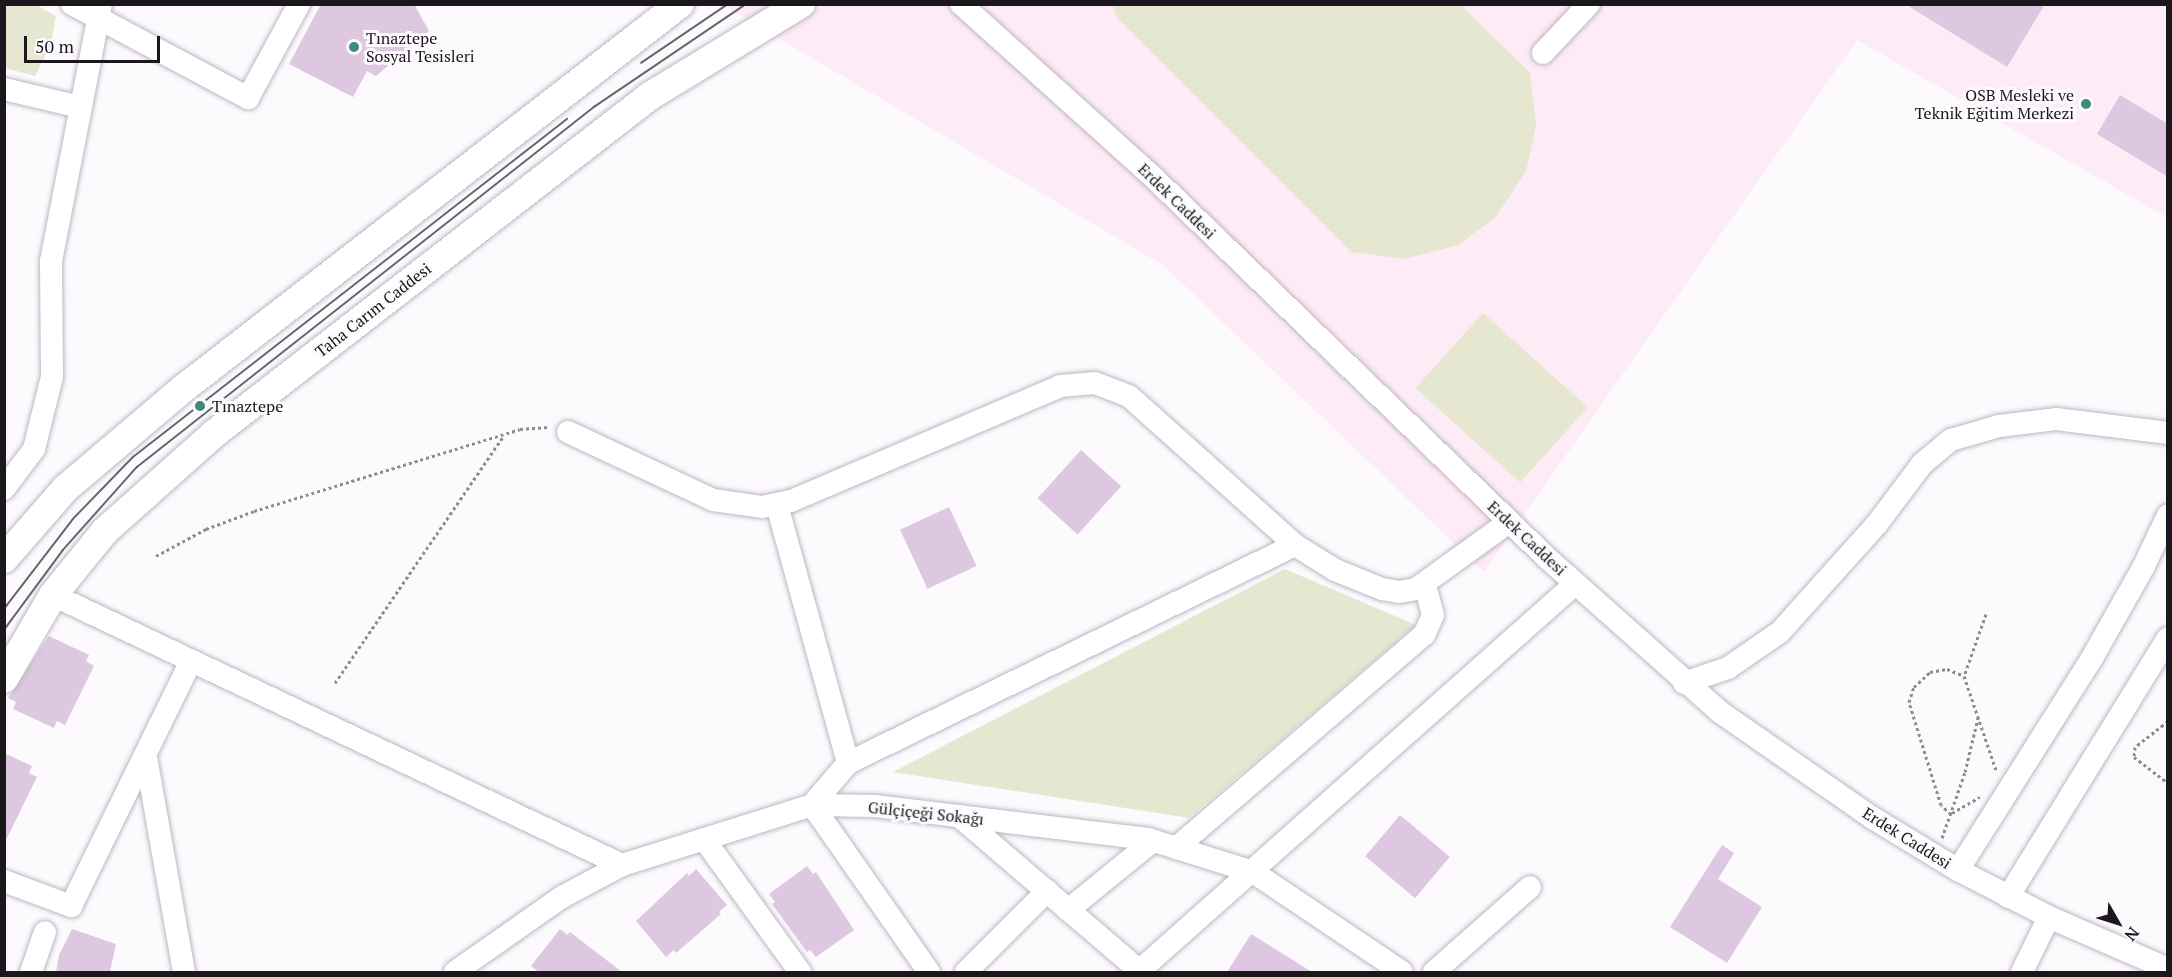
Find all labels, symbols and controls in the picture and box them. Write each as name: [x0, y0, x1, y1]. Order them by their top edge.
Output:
scale bar: [27, 24, 164, 62]
place label: Tınaztepe Sosyal Tesisleri: [366, 28, 475, 66]
text: 50 m: [35, 34, 74, 58]
marker: Tınaztepe Sosyal Tesisleri: [347, 40, 361, 54]
place label: OSB Mesleki ve Teknik Eğitim Merkezi: [1915, 85, 2074, 123]
marker: OSB Mesleki ve Teknik Eğitim Merkezi: [2079, 97, 2093, 111]
street label: Erdek Caddesi: [1134, 159, 1220, 243]
street label: Taha Carım Caddesi: [311, 259, 435, 361]
place label: Tınaztepe: [212, 396, 283, 416]
marker: Tınaztepe: [193, 399, 207, 413]
street label: Erdek Caddesi: [1484, 497, 1570, 579]
street label: Gülçiçeği Sokağı: [867, 797, 985, 829]
street label: Erdek Caddesi: [1859, 803, 1955, 873]
north arrow: [2088, 893, 2148, 953]
text: N: [2120, 923, 2144, 946]

